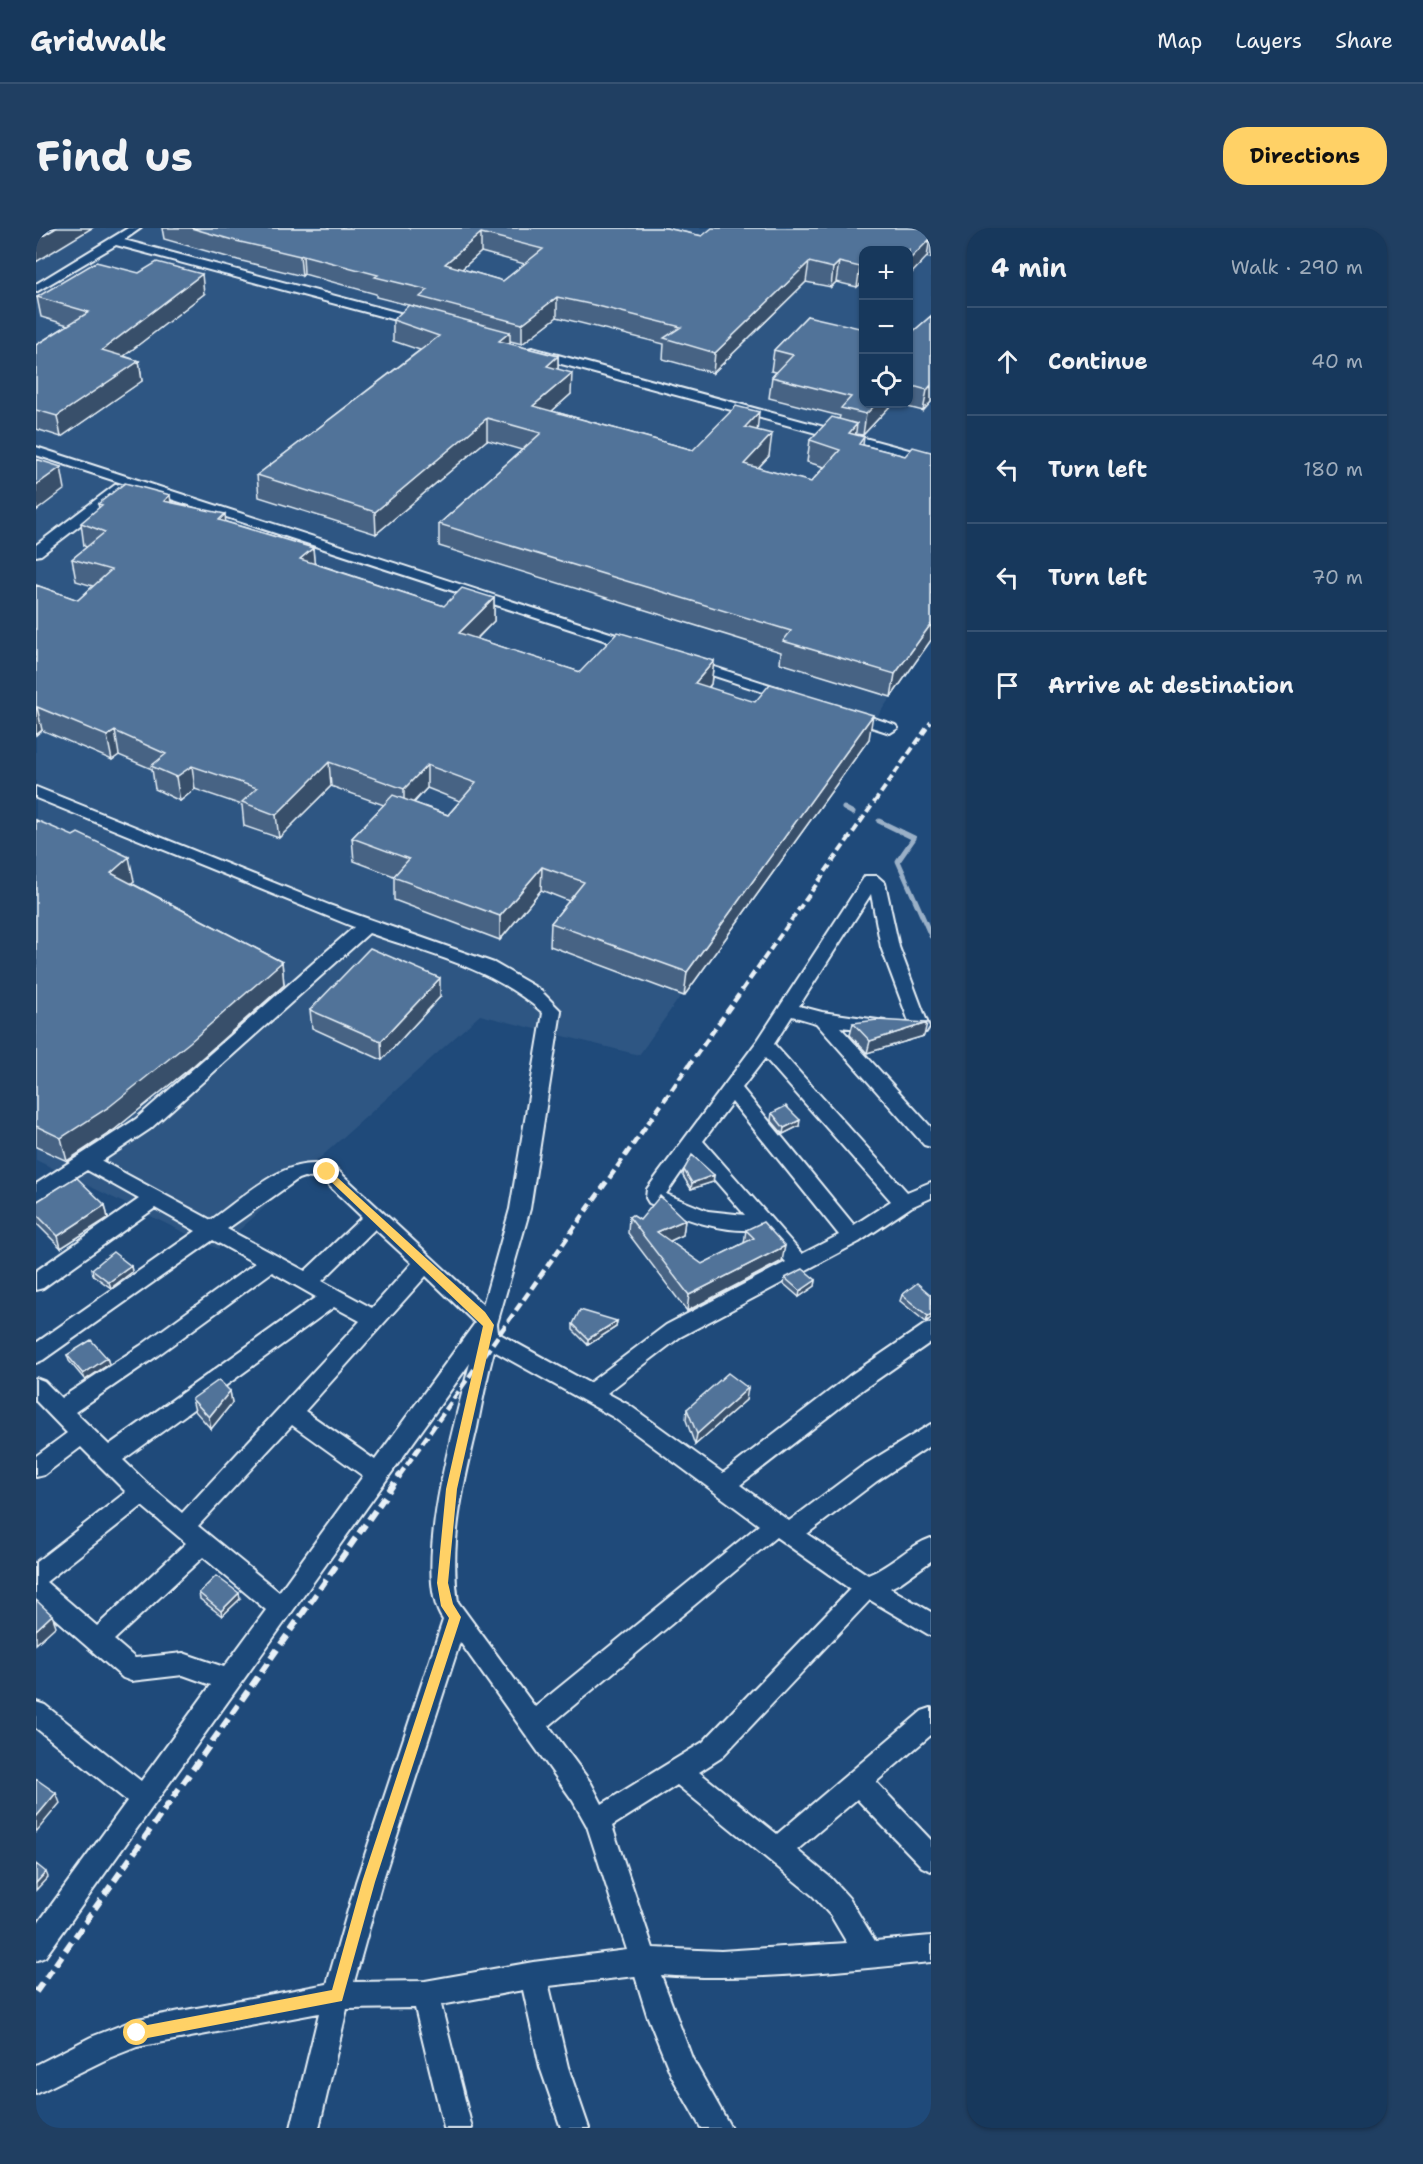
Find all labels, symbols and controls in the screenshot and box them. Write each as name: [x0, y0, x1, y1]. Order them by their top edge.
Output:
text: Gridwalk: [30, 22, 167, 60]
text: Map: [1157, 27, 1202, 55]
text: Layers: [1235, 27, 1302, 55]
text: Share: [1335, 27, 1393, 55]
button: Directions: [1223, 127, 1387, 185]
text: Find us: [36, 128, 193, 184]
map controls: [859, 246, 913, 408]
button: +: [859, 246, 913, 300]
text: 4 min: [991, 250, 1067, 285]
text: Walk · 290 m: [1231, 254, 1363, 280]
button: −: [859, 300, 913, 354]
icon: ahead: [991, 345, 1024, 378]
text: Continue: [1048, 347, 1148, 376]
text: 40 m: [1311, 348, 1363, 374]
button: locate: [859, 354, 913, 408]
icon: left: [991, 453, 1024, 486]
text: Turn left: [1048, 455, 1147, 484]
text: 180 m: [1303, 456, 1363, 482]
icon: left: [991, 561, 1024, 594]
text: Turn left: [1048, 563, 1147, 592]
text: 70 m: [1311, 564, 1363, 590]
icon: arrive: [991, 669, 1024, 702]
text: Arrive at destination: [1048, 671, 1294, 700]
route end: [313, 1158, 339, 1184]
route start: [123, 2019, 149, 2045]

